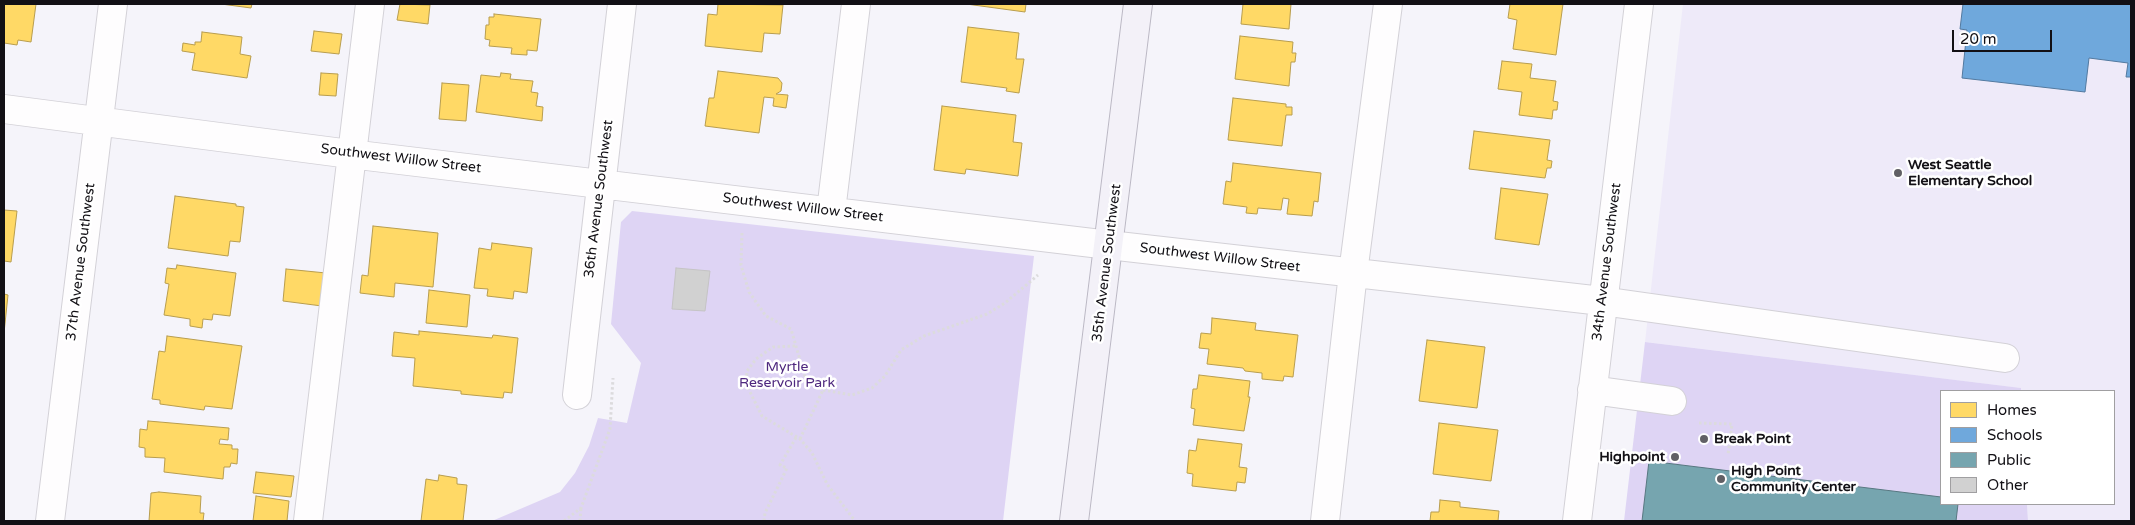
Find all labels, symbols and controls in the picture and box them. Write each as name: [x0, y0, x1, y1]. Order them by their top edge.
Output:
scale bar: [1955, 20, 2055, 52]
text: 20 m: [1960, 30, 1997, 48]
street label: 36th Avenue Southwest: [581, 119, 617, 279]
street label: Southwest Willow Street: [320, 141, 482, 177]
place label: West Seattle Elementary School: [1908, 157, 2032, 190]
marker: West Seattle Elementary School: [1892, 167, 1904, 179]
street label: 37th Avenue Southwest: [63, 182, 99, 342]
street label: 34th Avenue Southwest: [1589, 182, 1625, 342]
street label: 35th Avenue Southwest: [1089, 183, 1125, 343]
street label: Southwest Willow Street: [722, 190, 884, 226]
street label: Southwest Willow Street: [1139, 240, 1301, 276]
park label: Myrtle Reservoir Park: [739, 359, 835, 392]
legend: [1940, 390, 2115, 505]
text: Homes: [1987, 401, 2037, 419]
text: Schools: [1987, 426, 2043, 444]
place label: Break Point: [1714, 431, 1791, 447]
marker: Break Point: [1698, 433, 1710, 445]
place label: Highpoint: [1599, 449, 1665, 465]
marker: Highpoint: [1669, 451, 1681, 463]
text: Public: [1987, 451, 2031, 469]
place label: High Point Community Center: [1731, 463, 1856, 496]
marker: High Point Community Center: [1715, 473, 1727, 485]
text: Other: [1987, 476, 2028, 494]

